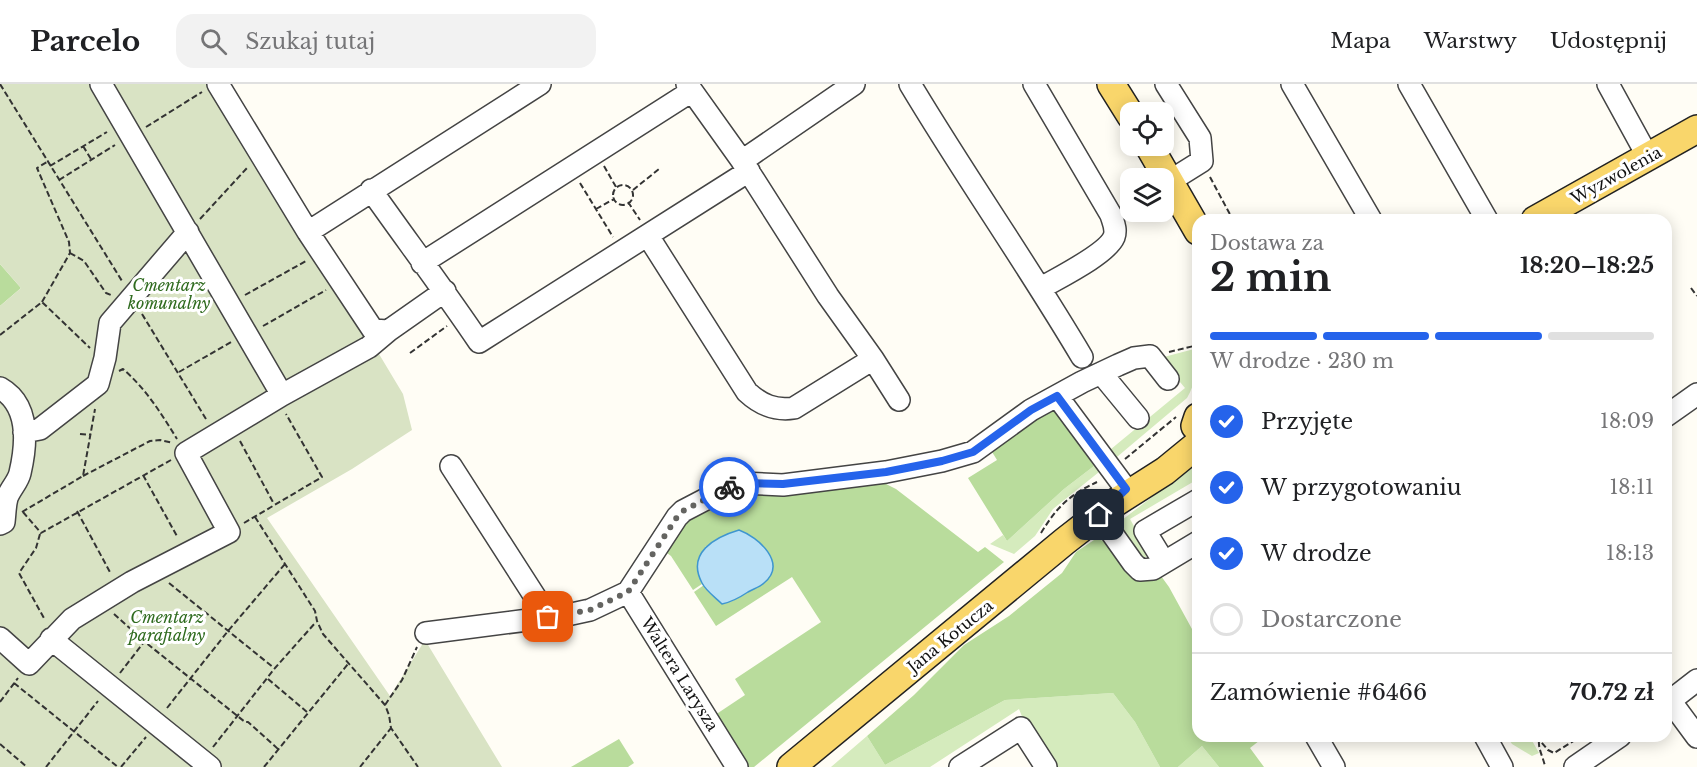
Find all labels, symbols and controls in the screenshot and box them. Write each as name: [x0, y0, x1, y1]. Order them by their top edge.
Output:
search box: [176, 14, 596, 68]
text: Parcelo: [30, 24, 140, 59]
icon: search: [197, 25, 230, 58]
text: Szukaj tutaj: [245, 28, 375, 55]
text: Mapa: [1330, 28, 1391, 54]
text: Warstwy: [1424, 28, 1517, 54]
text: Udostępnij: [1550, 28, 1667, 54]
map controls: [1120, 102, 1174, 222]
button: locate: [1120, 102, 1174, 156]
street label: Wyzwolenia: [1566, 142, 1665, 209]
button: layers: [1120, 168, 1174, 222]
text: Dostawa za: [1210, 231, 1324, 255]
text: 18:20–18:25: [1520, 252, 1654, 279]
text: 2 min: [1210, 253, 1331, 302]
park label: Cmentarz komunalny: [127, 275, 211, 313]
text: W drodze · 230 m: [1210, 349, 1394, 373]
icon: check: [1210, 405, 1243, 438]
text: Przyjęte: [1261, 408, 1353, 435]
text: 18:09: [1600, 409, 1654, 433]
courier: [699, 457, 759, 517]
icon: bike: [713, 471, 746, 504]
icon: check: [1210, 471, 1243, 504]
text: W przygotowaniu: [1261, 474, 1462, 501]
text: 18:11: [1609, 475, 1654, 499]
pin: [1073, 489, 1124, 540]
icon: home: [1082, 498, 1115, 531]
icon: check: [1210, 537, 1243, 570]
text: W drodze: [1261, 540, 1372, 567]
text: 18:13: [1606, 541, 1654, 565]
pin: [522, 591, 573, 642]
street label: Jana Kotucza: [902, 595, 997, 678]
icon: bag: [531, 600, 564, 633]
text: Dostarczone: [1261, 606, 1402, 633]
park label: Cmentarz parafialny: [127, 607, 206, 645]
street label: Waltera Larysza: [636, 612, 723, 735]
text: Zamówienie #6466: [1210, 679, 1427, 706]
text: 70.72 zł: [1569, 679, 1654, 706]

